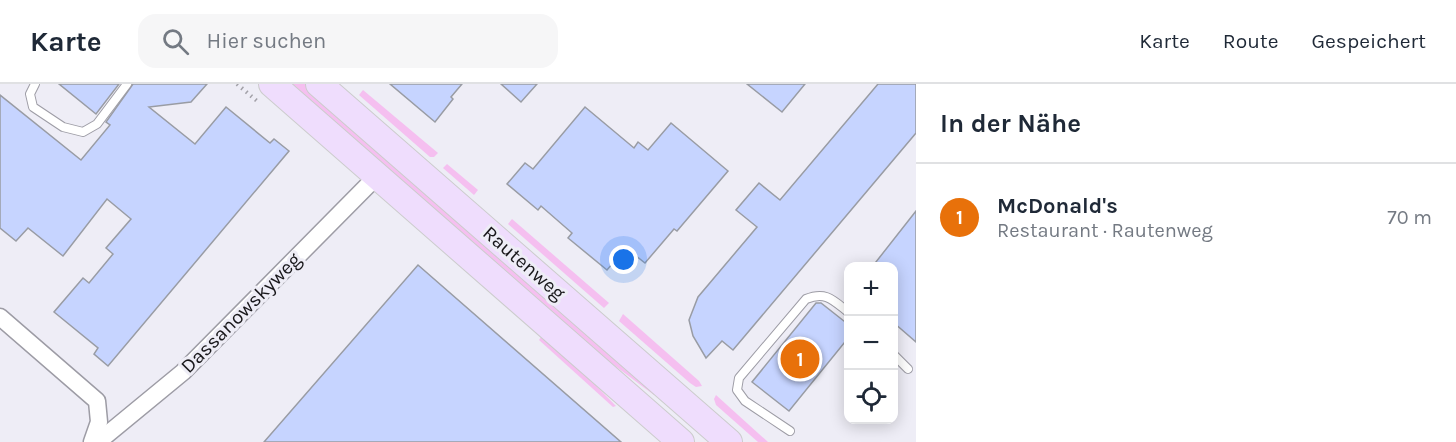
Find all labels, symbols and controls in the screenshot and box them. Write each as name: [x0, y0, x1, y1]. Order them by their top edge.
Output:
search box: [138, 14, 558, 68]
text: Karte: [30, 25, 102, 58]
icon: search: [159, 25, 192, 58]
text: Hier suchen: [207, 28, 326, 54]
text: Karte: [1139, 29, 1190, 53]
text: Route: [1223, 29, 1279, 53]
text: Gespeichert: [1312, 29, 1426, 53]
text: In der Nähe: [940, 108, 1081, 139]
text: McDonald's: [997, 193, 1118, 219]
text: 1: [956, 206, 963, 229]
text: 70 m: [1387, 206, 1432, 229]
text: Restaurant · Rautenweg: [997, 219, 1213, 242]
street label: Rautenweg: [478, 221, 570, 305]
your location: [609, 245, 638, 274]
street label: Dassanowskyweg: [176, 248, 306, 378]
map controls: [844, 262, 898, 424]
button: +: [844, 262, 898, 316]
button: −: [844, 316, 898, 370]
pin: 1: [780, 336, 820, 382]
button: locate: [844, 370, 898, 424]

